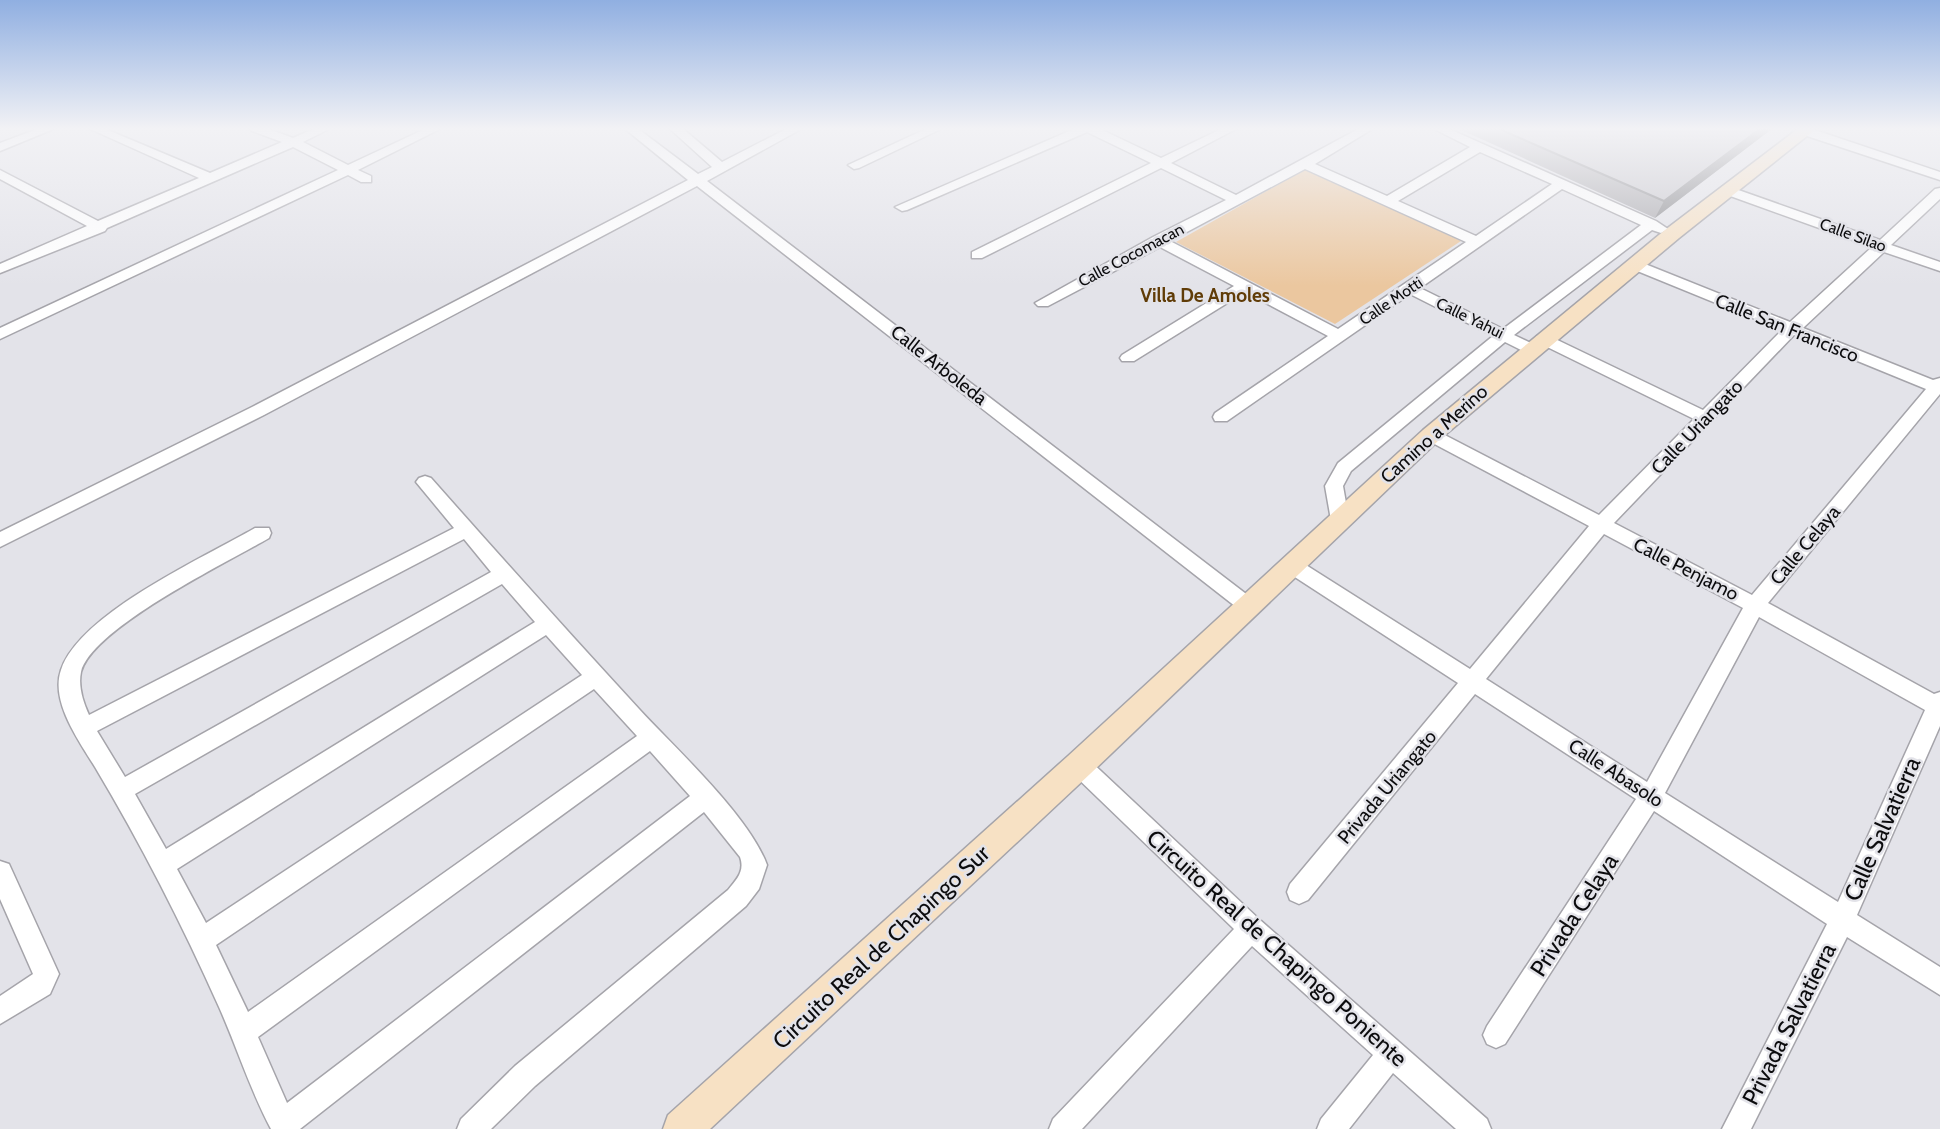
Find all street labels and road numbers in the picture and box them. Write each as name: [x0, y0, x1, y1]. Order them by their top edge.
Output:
street label: Calle Silao: [1817, 214, 1889, 256]
street label: Calle Cocomacan: [1075, 219, 1187, 291]
street label: Calle Motti: [1356, 273, 1426, 329]
street label: Calle San Francisco: [1712, 289, 1862, 367]
street label: Calle Yahui: [1433, 293, 1507, 343]
street label: Calle Arboleda: [886, 320, 992, 410]
street label: Calle Uriangato: [1646, 375, 1748, 479]
street label: Camino a Merino: [1376, 380, 1492, 488]
street label: Calle Celaya: [1765, 501, 1845, 589]
street label: Calle Penjamo: [1630, 533, 1742, 605]
street label: Privada Uriangato: [1333, 725, 1441, 849]
street label: Calle Abasolo: [1564, 734, 1668, 812]
street label: Calle Salvatierra: [1838, 753, 1926, 905]
street label: Circuito Real de Chapingo Poniente: [1141, 824, 1413, 1073]
street label: Circuito Real de Chapingo Sur: [767, 839, 996, 1055]
street label: Privada Celaya: [1524, 848, 1624, 982]
street label: Privada Salvatierra: [1736, 938, 1842, 1110]

